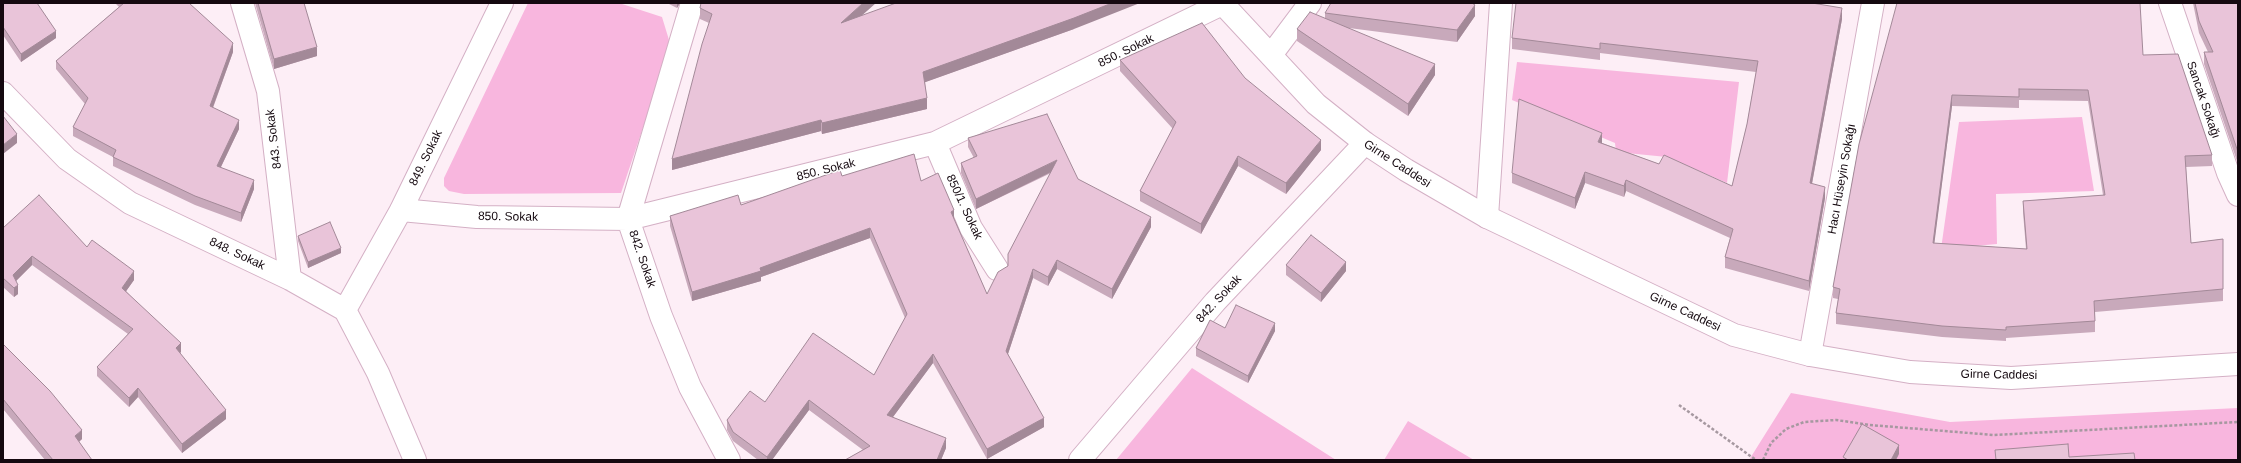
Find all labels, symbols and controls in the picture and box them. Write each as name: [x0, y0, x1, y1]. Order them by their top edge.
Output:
street label: 850. Sokak: [1096, 31, 1156, 71]
street label: Sancak Sokağı: [2183, 59, 2223, 141]
street label: 843. Sokak: [263, 108, 285, 170]
street label: Hacı Hüseyin Sokağı: [1825, 123, 1859, 235]
street label: 849. Sokak: [406, 128, 446, 188]
street label: Girne Caddesi: [1361, 137, 1433, 191]
street label: 850. Sokak: [795, 156, 857, 184]
street label: 850/1. Sokak: [943, 172, 985, 242]
street label: 850. Sokak: [478, 209, 538, 225]
street label: 842. Sokak: [625, 228, 659, 290]
street label: 848. Sokak: [207, 235, 267, 273]
street label: 842. Sokak: [1193, 272, 1245, 326]
street label: Girne Caddesi: [1647, 289, 1723, 335]
street label: Girne Caddesi: [1961, 367, 2037, 383]

